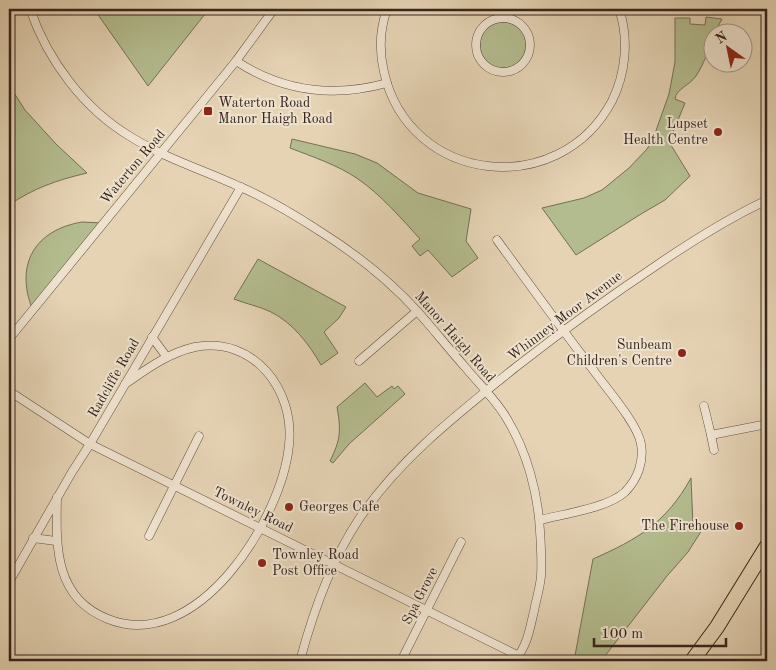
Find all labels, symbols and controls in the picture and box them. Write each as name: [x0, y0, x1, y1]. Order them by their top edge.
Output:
north arrow: [704, 22, 754, 72]
text: N: [713, 29, 730, 47]
place label: Waterton Road Manor Haigh Road: [218, 96, 333, 126]
marker: Waterton Road Manor Haigh Road: [202, 105, 214, 117]
place label: Lupset Health Centre: [623, 117, 708, 147]
marker: Lupset Health Centre: [712, 126, 724, 138]
street label: Waterton Road: [98, 127, 168, 207]
street label: Whinney Moor Avenue: [505, 269, 625, 363]
street label: Manor Haigh Road: [412, 289, 498, 385]
street label: Radcliffe Road: [86, 336, 142, 420]
place label: Sunbeam Children's Centre: [567, 338, 672, 368]
marker: Sunbeam Children's Centre: [676, 347, 688, 359]
street label: Townley Road: [211, 485, 295, 535]
place label: Georges Cafe: [299, 500, 380, 514]
marker: Georges Cafe: [283, 501, 295, 513]
place label: The Firehouse: [641, 519, 729, 533]
marker: The Firehouse: [733, 520, 745, 532]
place label: Townley Road Post Office: [272, 548, 359, 578]
marker: Townley Road Post Office: [256, 557, 268, 569]
street label: Spa Grove: [400, 565, 440, 627]
scale bar: [594, 615, 726, 647]
text: 100 m: [601, 627, 643, 642]

